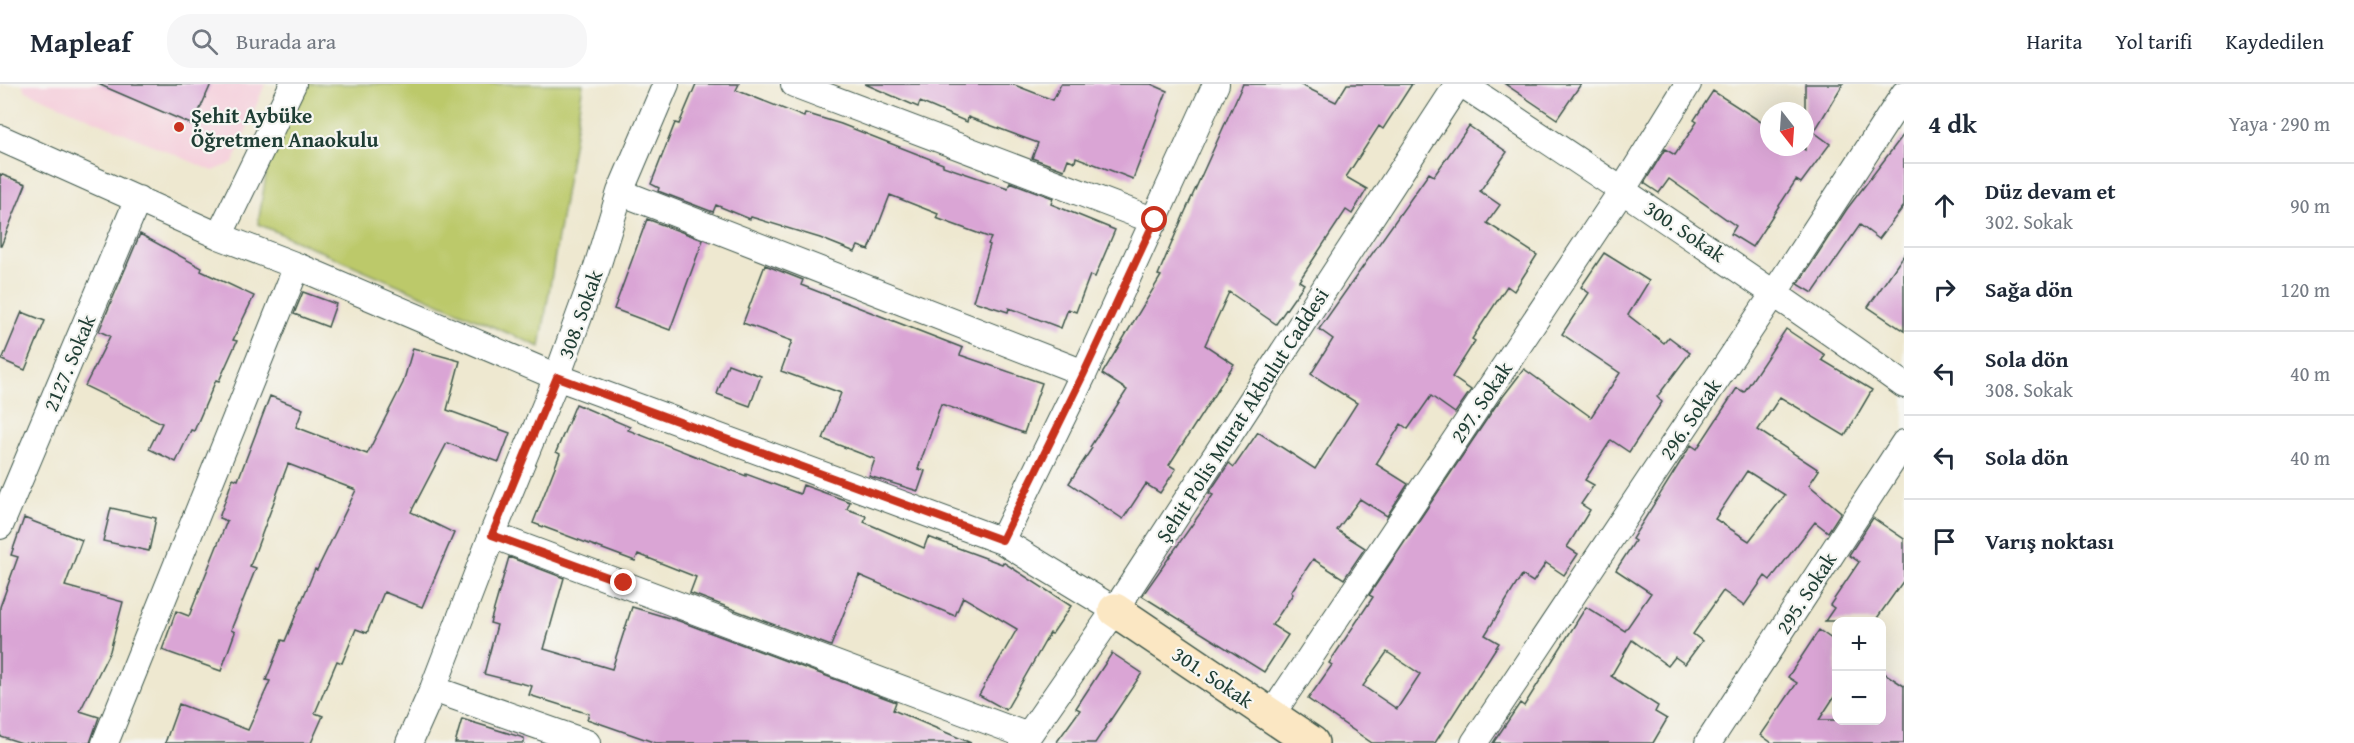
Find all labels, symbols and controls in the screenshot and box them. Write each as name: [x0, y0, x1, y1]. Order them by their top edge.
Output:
search box: [167, 14, 587, 68]
text: Mapleaf: [30, 21, 131, 62]
icon: search: [188, 25, 221, 58]
text: Burada ara: [236, 25, 336, 57]
text: Harita: [2027, 26, 2082, 57]
text: Yol tarifi: [2115, 26, 2192, 57]
text: Kaydedilen: [2225, 26, 2324, 57]
place label: Şehit Aybüke Öğretmen Anaokulu: [191, 100, 379, 155]
north arrow: [1760, 102, 1814, 156]
text: 4 dk: [1928, 104, 1977, 143]
text: Yaya · 290 m: [2229, 109, 2330, 138]
marker: Şehit Aybüke Öğretmen Anaokulu: [172, 120, 186, 134]
text: Düz devam et: [1985, 175, 2116, 207]
icon: ahead: [1928, 189, 1961, 222]
text: 90 m: [2290, 191, 2330, 220]
street label: 300. Sokak: [1638, 192, 1732, 270]
route start: [1141, 206, 1167, 232]
text: 302. Sokak: [1985, 207, 2073, 236]
street label: 308. Sokak: [550, 265, 610, 363]
icon: right: [1928, 273, 1961, 306]
text: Sağa dön: [1985, 273, 2073, 305]
text: 120 m: [2280, 275, 2330, 304]
street label: Şehit Polis Murat Akbulut Caddesi: [1148, 281, 1336, 549]
street label: 2127. Sokak: [35, 310, 103, 416]
text: Sola dön: [1985, 343, 2069, 375]
street label: 297. Sokak: [1442, 355, 1520, 449]
icon: left: [1928, 357, 1961, 390]
text: 40 m: [2290, 359, 2330, 388]
street label: 296. Sokak: [1651, 372, 1729, 466]
text: 308. Sokak: [1985, 375, 2073, 404]
icon: left: [1928, 441, 1961, 474]
text: Sola dön: [1985, 441, 2069, 473]
text: 40 m: [2290, 443, 2330, 472]
icon: arrive: [1928, 525, 1961, 558]
text: Varış noktası: [1985, 525, 2114, 557]
street label: 295. Sokak: [1768, 546, 1844, 640]
route end: [610, 569, 636, 595]
map controls: [1832, 617, 1886, 725]
button: +: [1832, 617, 1886, 671]
street label: 301. Sokak: [1166, 638, 1260, 716]
button: −: [1832, 671, 1886, 725]

